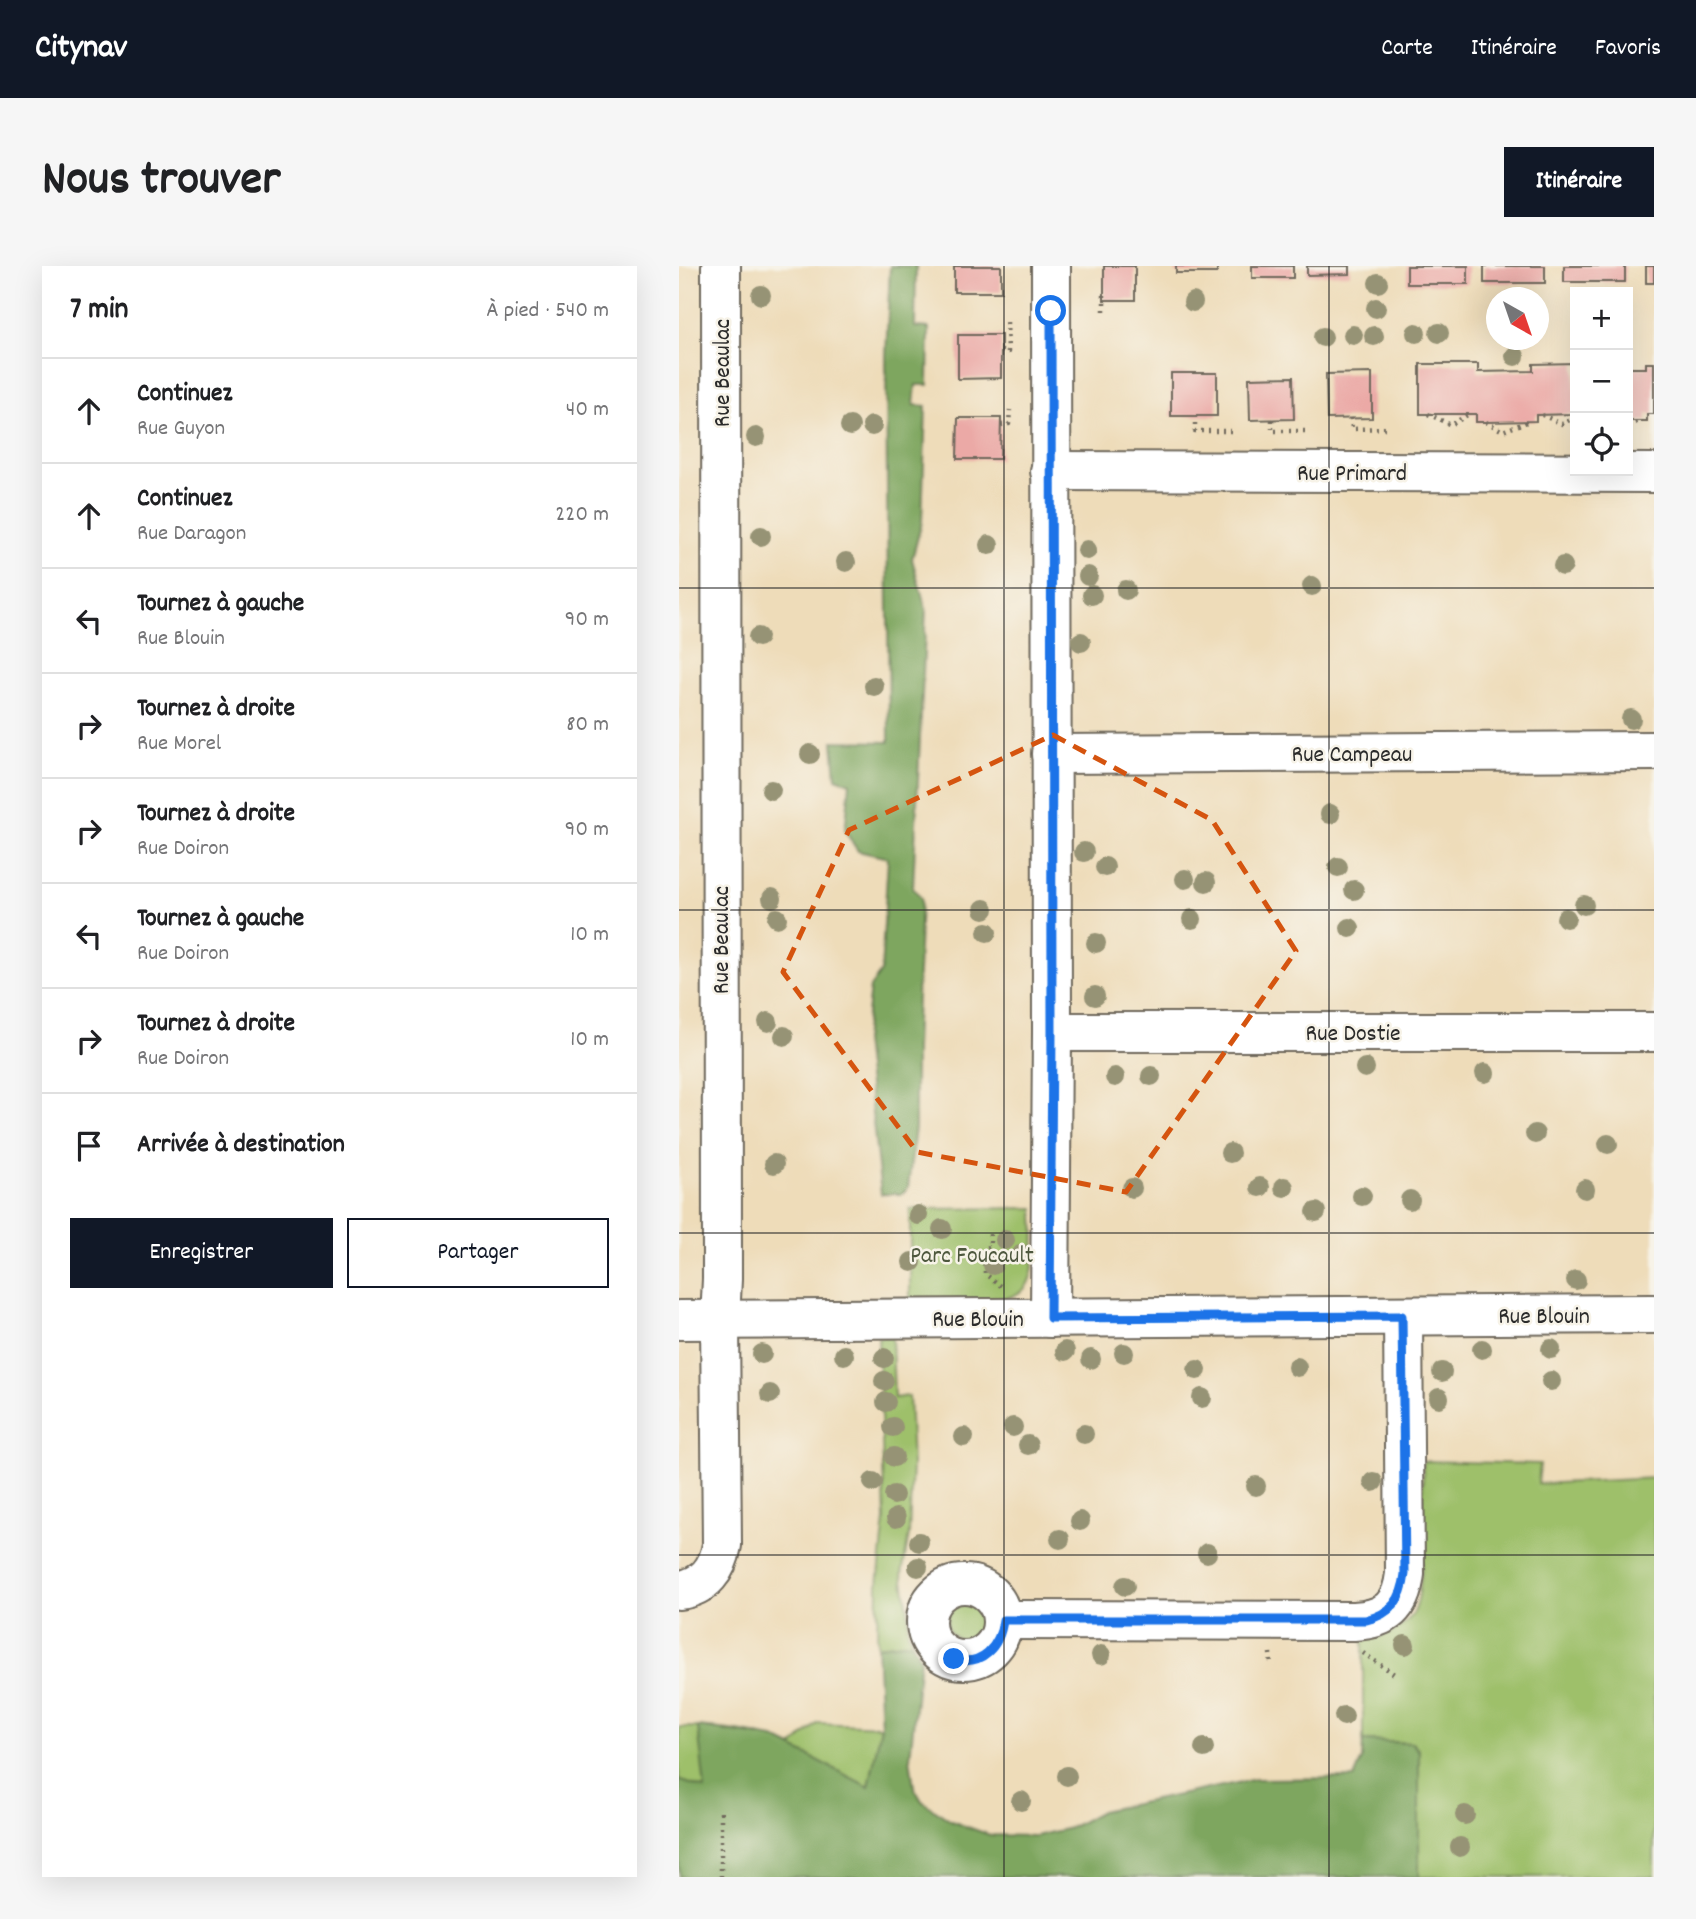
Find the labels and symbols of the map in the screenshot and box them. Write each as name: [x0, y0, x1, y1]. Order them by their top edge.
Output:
north arrow: [1486, 287, 1549, 350]
route start: [1035, 295, 1066, 326]
street label: Rue Beaulac: [707, 319, 741, 427]
street label: Rue Primard: [1297, 458, 1407, 492]
street label: Rue Campeau: [1292, 739, 1412, 773]
street label: Rue Beaulac: [706, 886, 740, 994]
street label: Rue Dostie: [1305, 1018, 1401, 1052]
park label: Parc Foucault: [910, 1240, 1034, 1274]
street label: Rue Blouin: [1498, 1301, 1590, 1335]
street label: Rue Blouin: [932, 1304, 1024, 1338]
route end: [938, 1643, 969, 1674]

